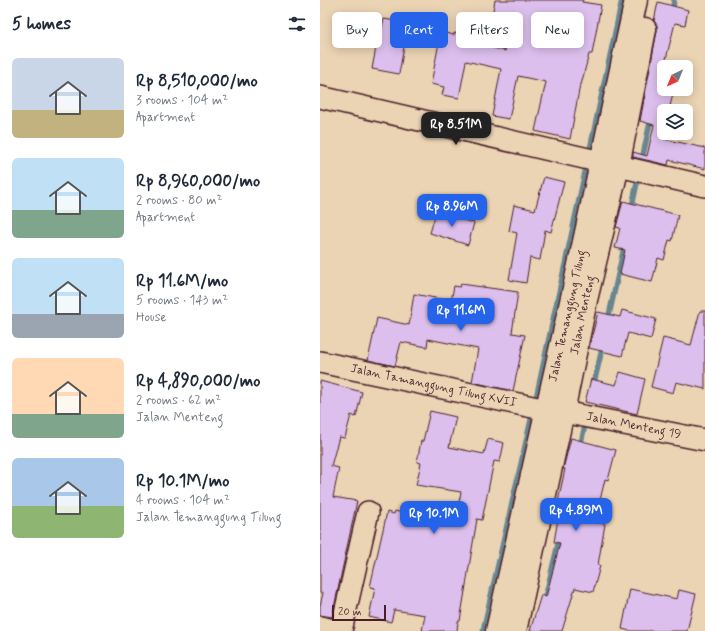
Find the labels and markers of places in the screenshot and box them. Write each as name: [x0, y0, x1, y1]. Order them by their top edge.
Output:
pin: Rp 8.51M: [415, 112, 497, 146]
pin: Rp 8.96M: [411, 194, 493, 228]
pin: Rp 11.6M: [420, 298, 502, 332]
pin: Rp 4.89M: [535, 498, 617, 532]
pin: Rp 10.1M: [393, 501, 475, 535]

